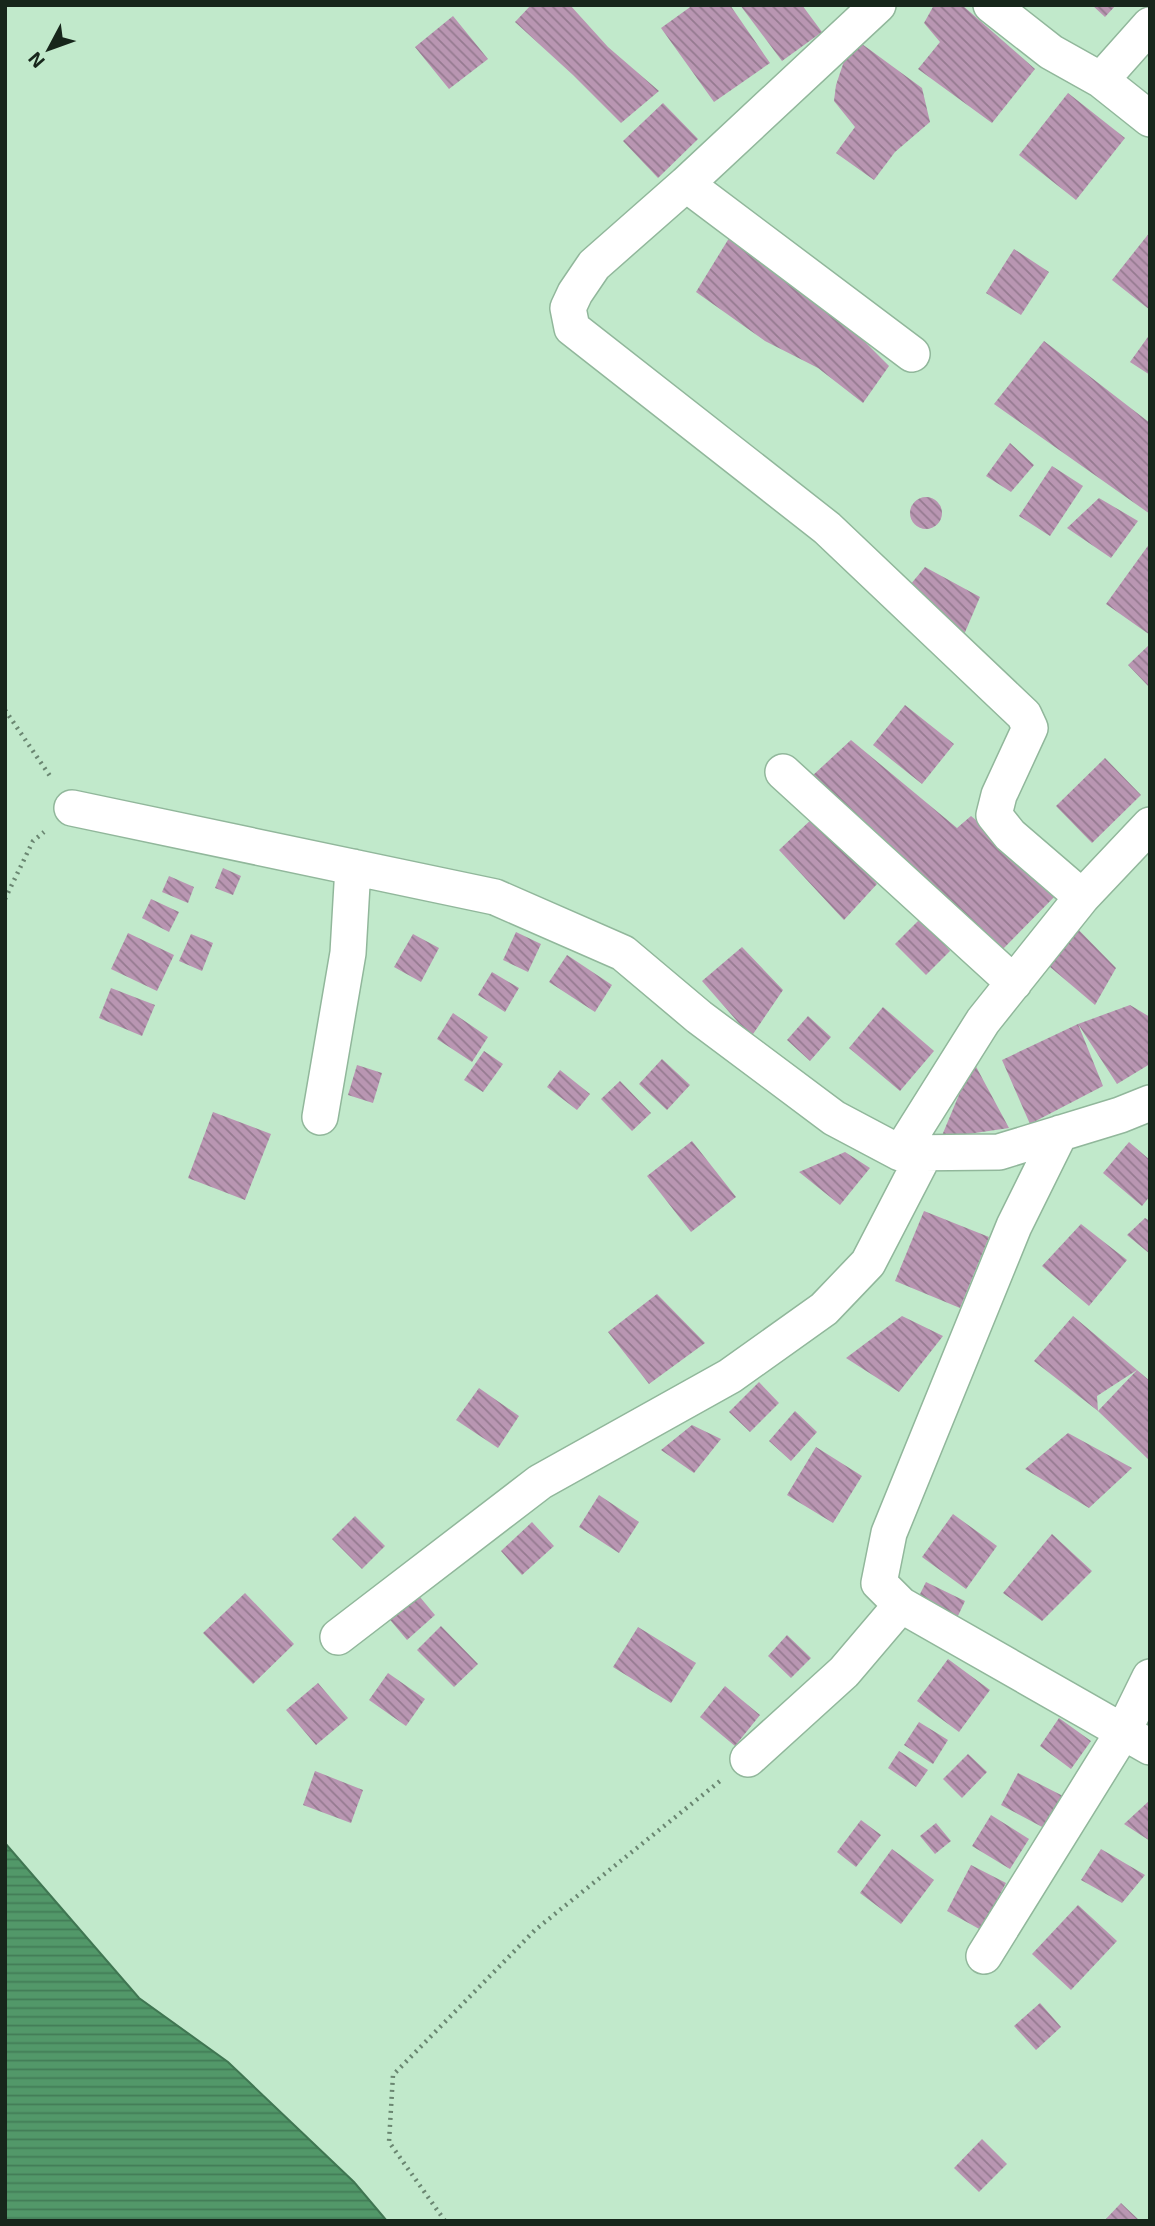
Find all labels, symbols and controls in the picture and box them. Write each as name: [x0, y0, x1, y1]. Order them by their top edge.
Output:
north arrow: [14, 14, 84, 84]
text: N: [23, 48, 49, 73]

